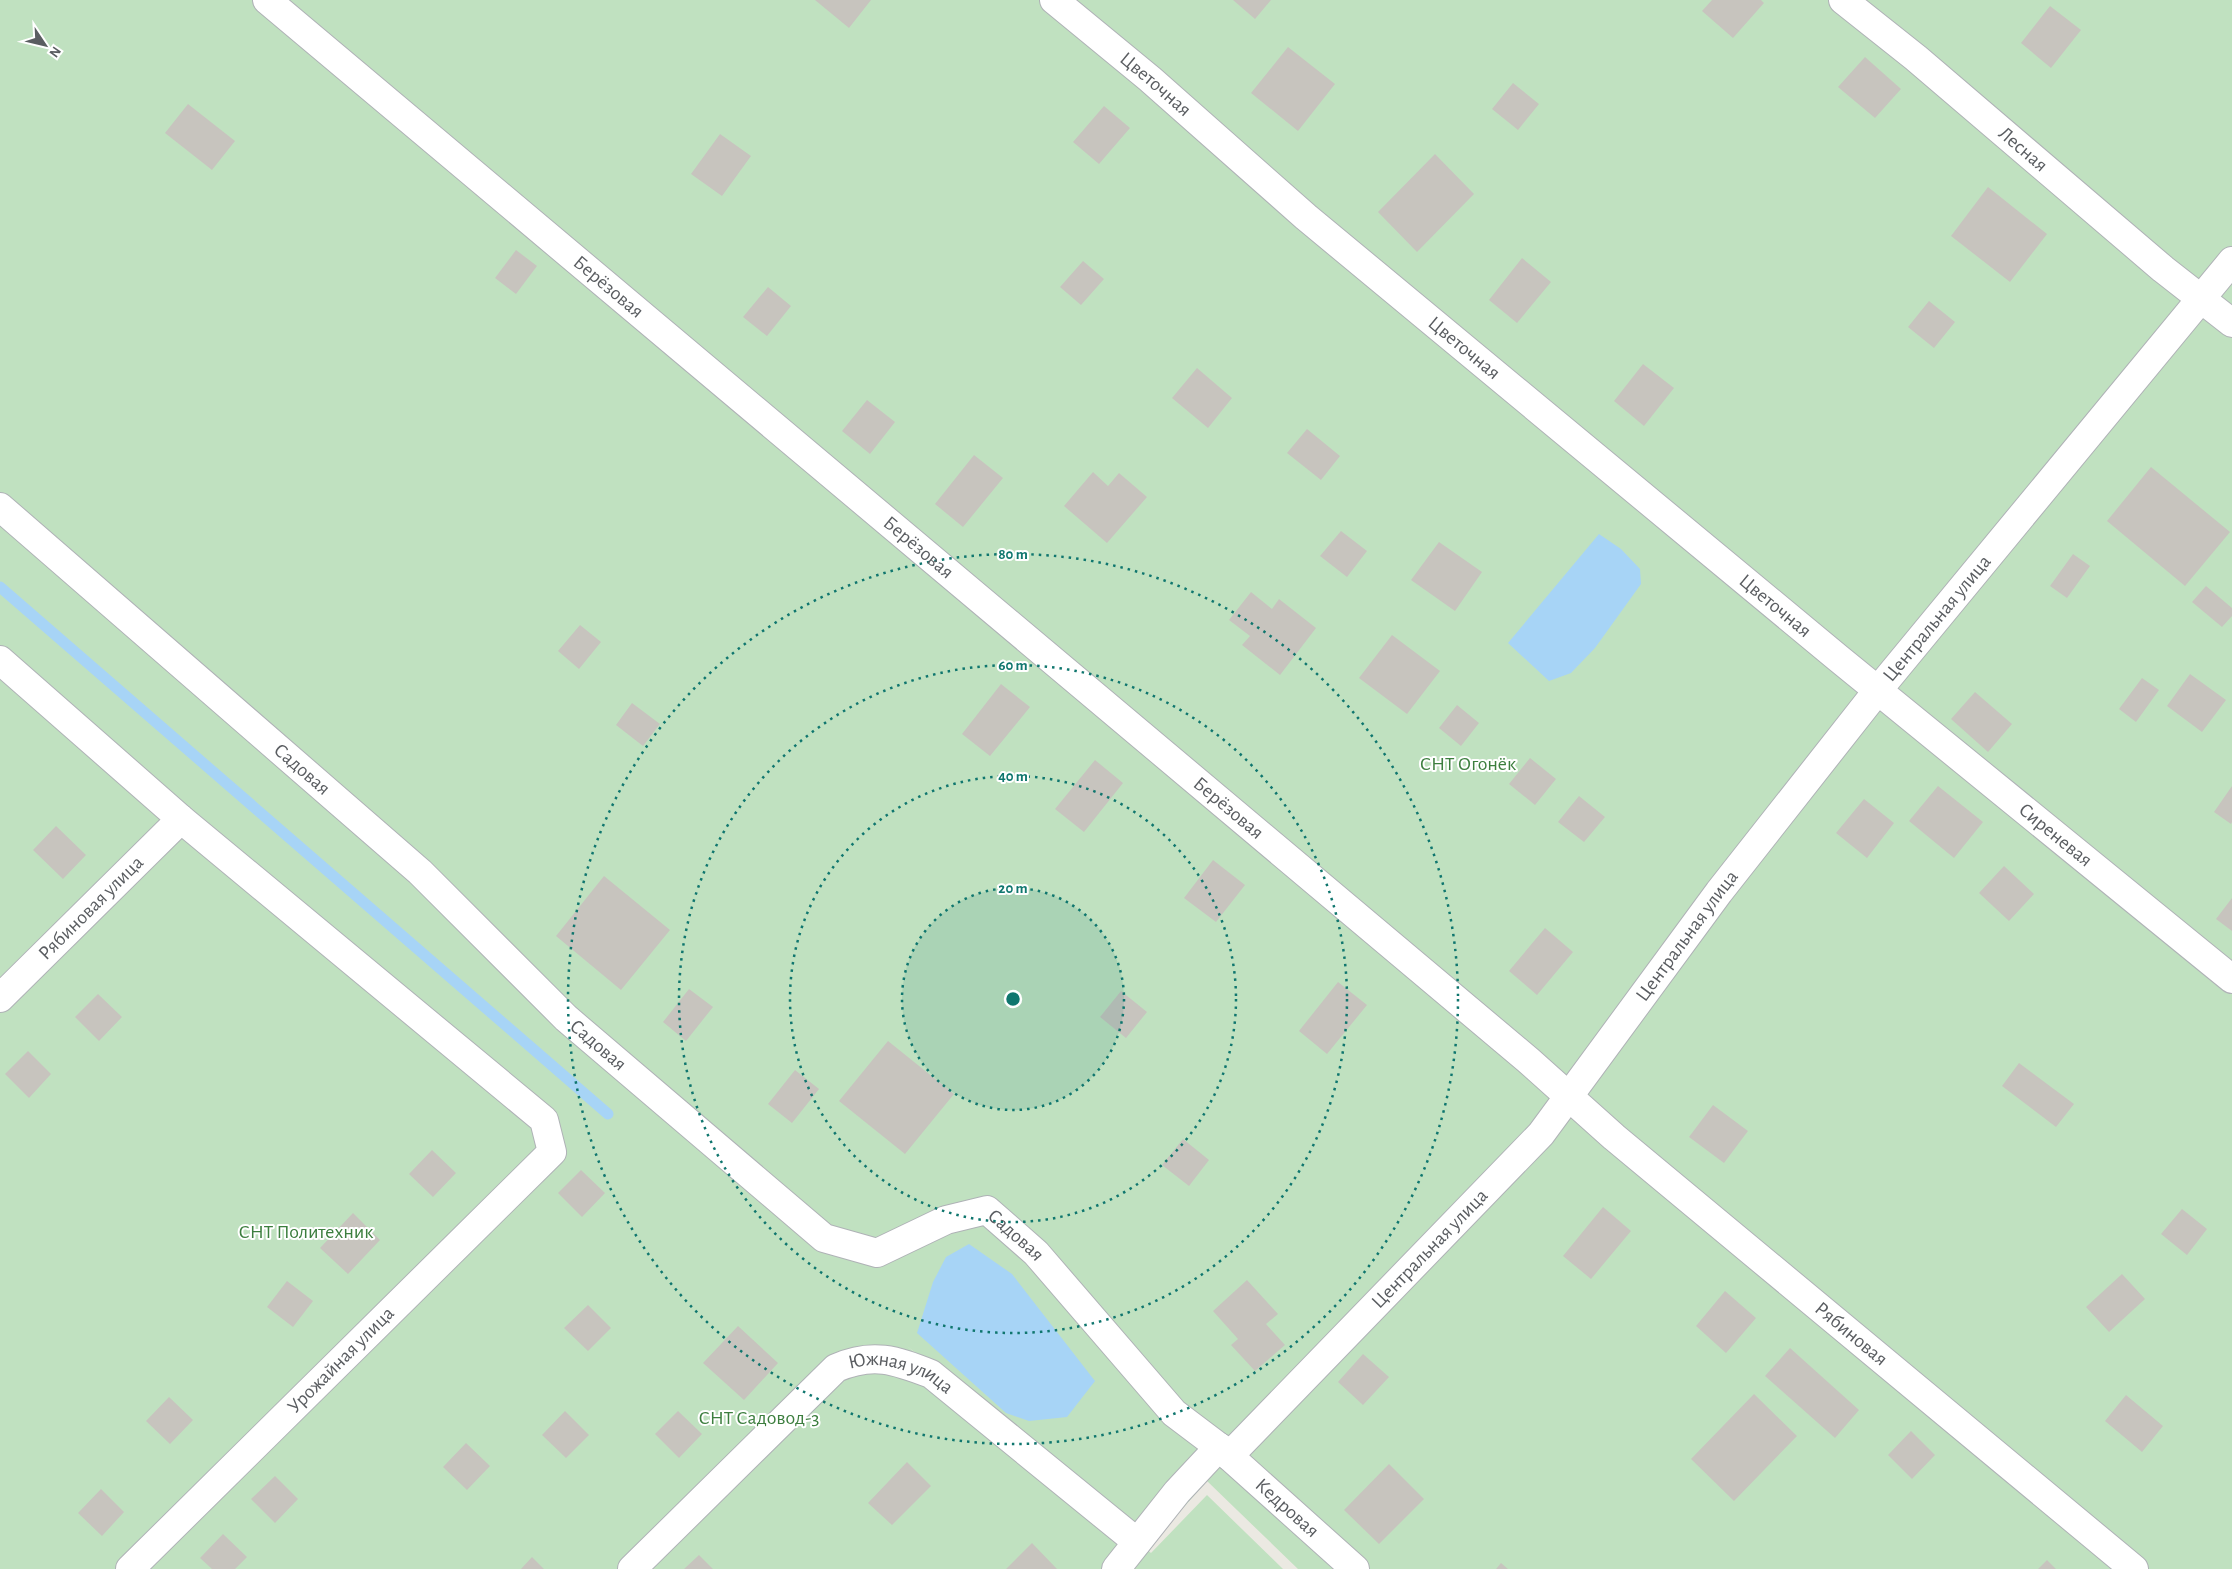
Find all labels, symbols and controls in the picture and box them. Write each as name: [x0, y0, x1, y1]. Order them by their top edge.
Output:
north arrow: [20, 20, 70, 70]
text: N: [46, 44, 63, 60]
street label: Цветочная: [1116, 49, 1195, 120]
street label: Лесная: [1995, 123, 2051, 176]
street label: Берёзовая: [569, 252, 647, 322]
street label: Цветочная: [1424, 313, 1504, 384]
street label: Берёзовая: [879, 513, 957, 583]
text: 80 m: [998, 547, 1028, 562]
street label: Центральная улица: [1879, 551, 1995, 686]
street label: Цветочная: [1735, 570, 1815, 641]
text: 60 m: [998, 658, 1028, 673]
street label: Садовая: [270, 740, 334, 799]
park label: СНТ Огонёк: [1420, 754, 1516, 774]
text: 40 m: [998, 769, 1028, 784]
street label: Берёзовая: [1189, 773, 1267, 843]
street label: Сиреневая: [2015, 799, 2096, 871]
street label: Рябиновая улица: [35, 852, 147, 964]
street label: Центральная улица: [1632, 867, 1742, 1005]
text: 20 m: [998, 881, 1028, 896]
centre of rings: [1004, 990, 1022, 1008]
street label: Садовая: [566, 1016, 630, 1075]
street label: Центральная улица: [1368, 1185, 1492, 1312]
street label: Садовая: [984, 1205, 1048, 1265]
park label: СНТ Политехник: [239, 1222, 373, 1242]
street label: Рябиновая: [1811, 1298, 1891, 1370]
street label: Урожайная улица: [284, 1303, 398, 1417]
street label: Южная улица: [846, 1349, 957, 1398]
park label: СНТ Садовод-3: [698, 1408, 820, 1428]
street label: Кедровая: [1251, 1475, 1323, 1541]

